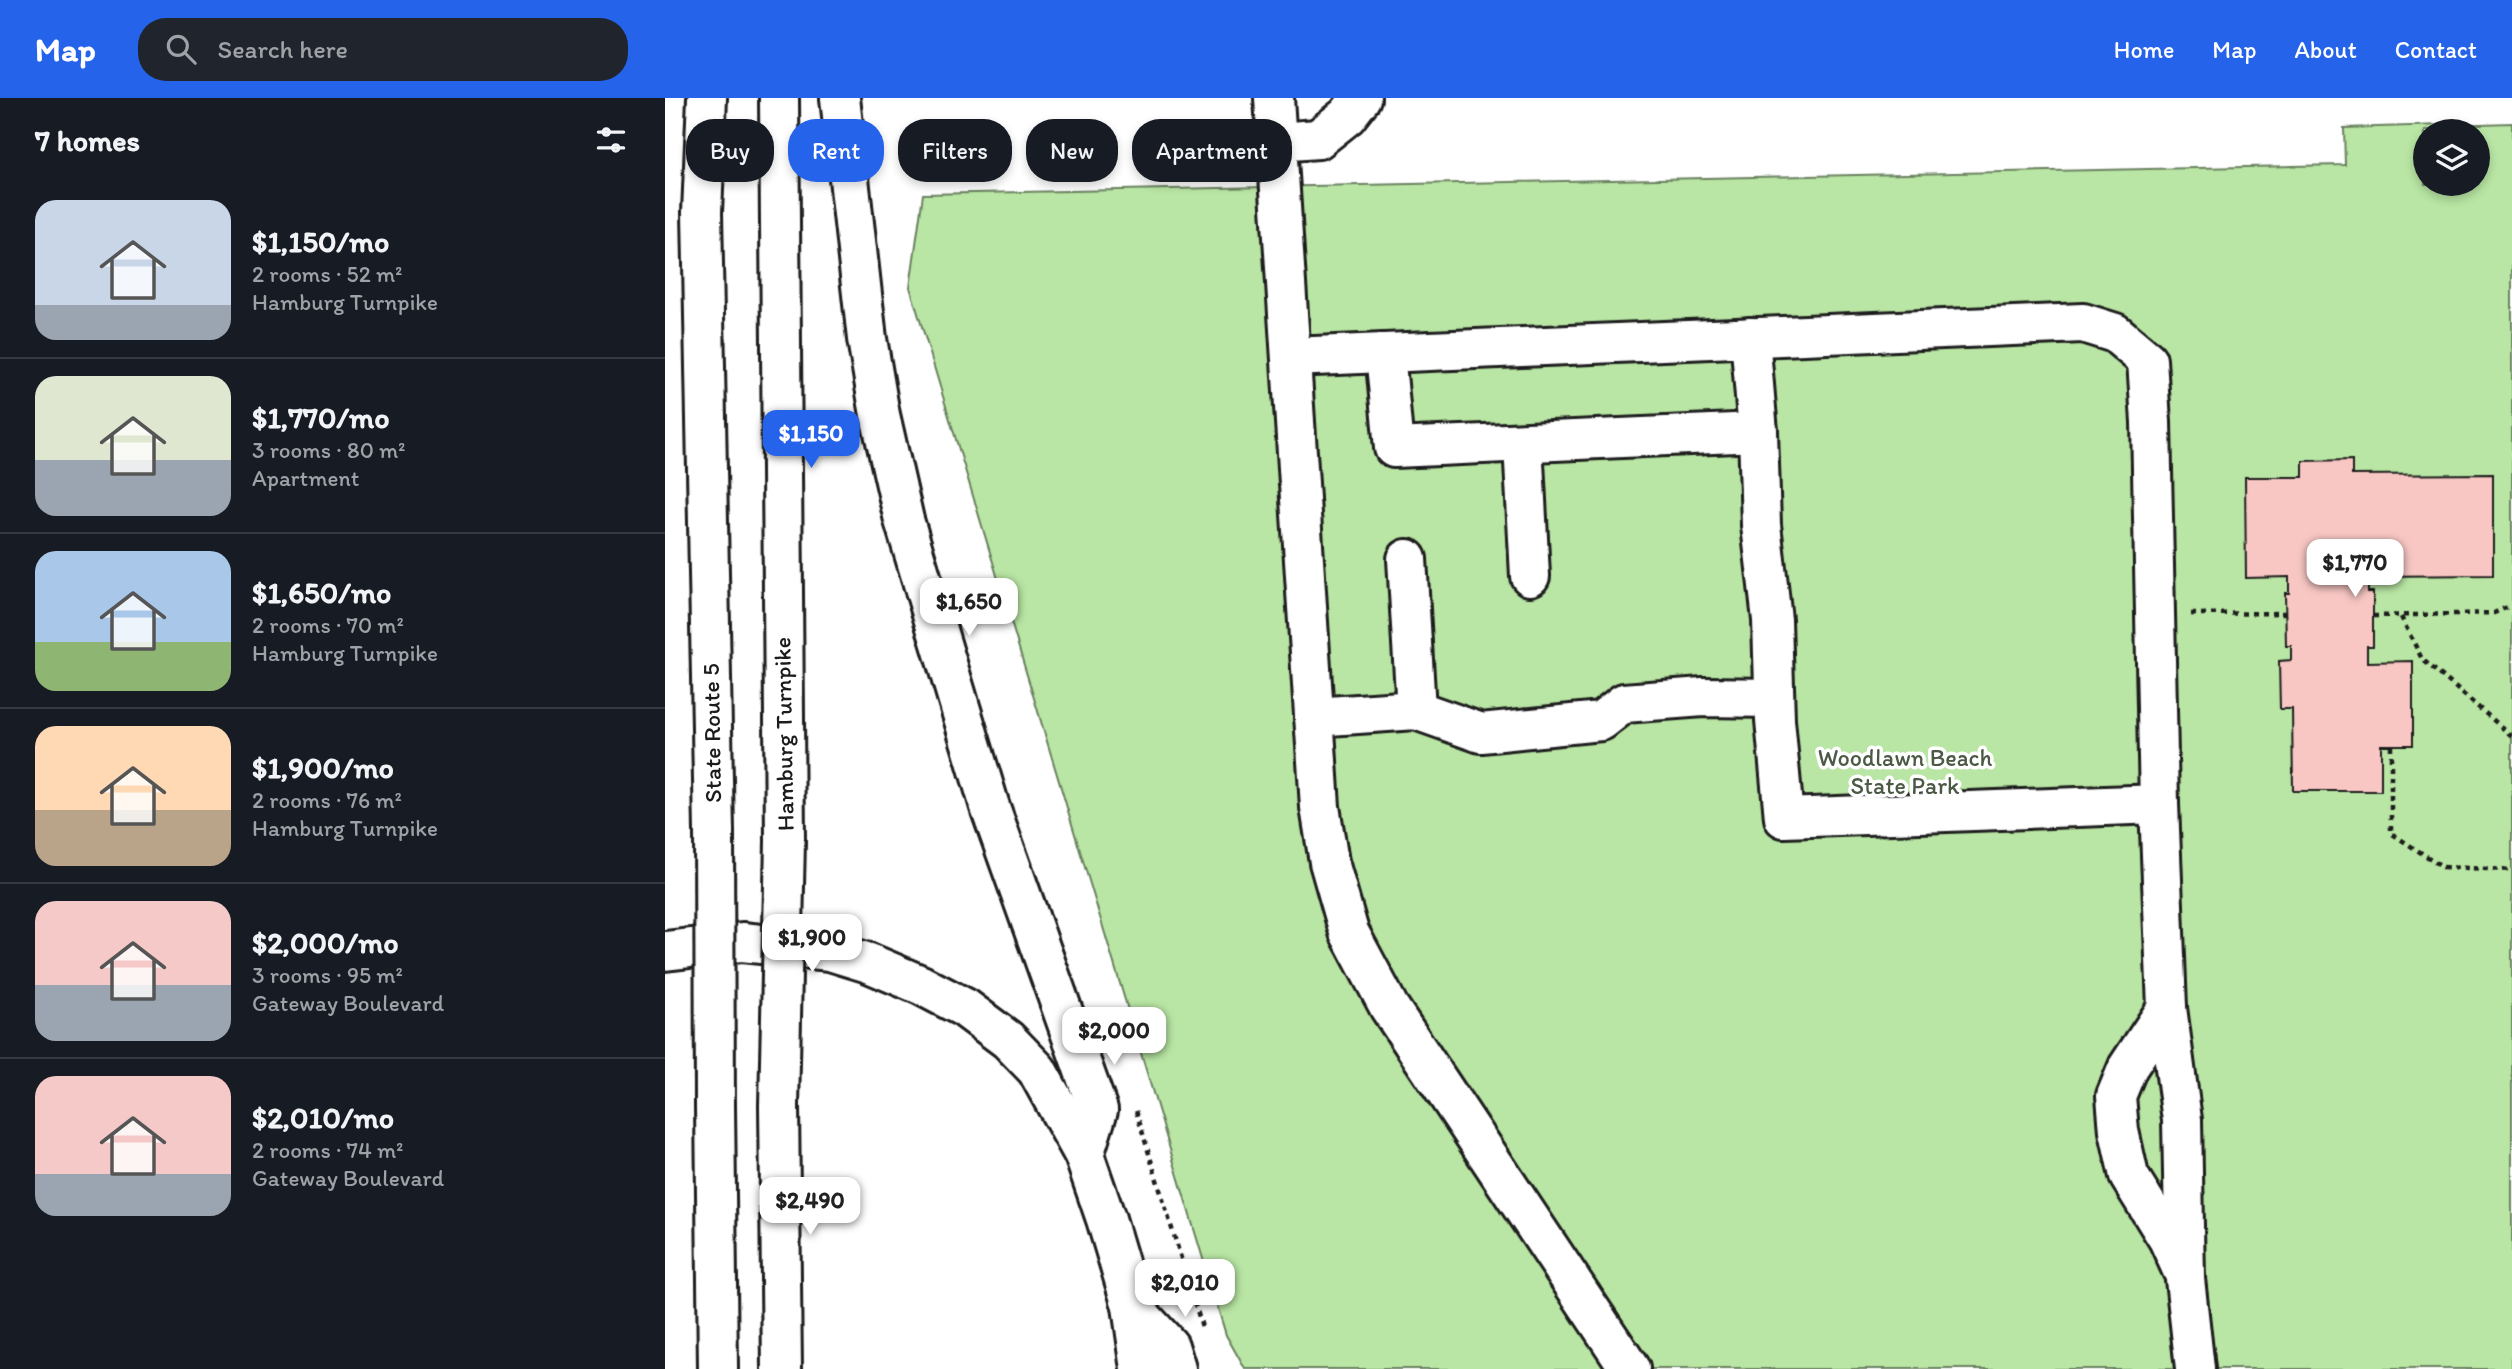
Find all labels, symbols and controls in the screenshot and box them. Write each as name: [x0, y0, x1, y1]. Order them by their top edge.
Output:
search box: [138, 18, 628, 81]
text: Map: [35, 30, 96, 69]
icon: search: [162, 30, 200, 68]
text: Search here: [218, 33, 348, 65]
text: Home: [2114, 35, 2174, 64]
text: Map: [2212, 35, 2256, 64]
text: About: [2294, 35, 2357, 64]
text: Contact: [2395, 35, 2477, 64]
chip: Buy: [686, 119, 774, 182]
chip: Rent: [788, 119, 884, 182]
chip: Filters: [898, 119, 1012, 182]
chip: New: [1026, 119, 1118, 182]
chip: Apartment: [1132, 119, 1292, 182]
map controls: [2413, 119, 2490, 196]
button: layers: [2413, 119, 2490, 196]
icon: filters: [592, 121, 630, 159]
text: 7 homes: [35, 122, 140, 159]
text: $1,150/mo: [252, 223, 389, 260]
icon: home: [91, 228, 175, 312]
text: 2 rooms · 52 m²: [252, 260, 402, 288]
text: Hamburg Turnpike: [252, 288, 438, 316]
text: $1,770/mo: [252, 399, 390, 436]
icon: home: [91, 404, 175, 488]
pin: $1,150: [754, 410, 868, 470]
text: $1,150: [779, 419, 843, 447]
text: 3 rooms · 80 m²: [252, 436, 406, 464]
text: Apartment: [252, 464, 359, 492]
pin: $1,770: [2298, 540, 2412, 599]
text: $1,770: [2323, 548, 2387, 576]
text: $1,650/mo: [252, 574, 391, 611]
pin: $1,650: [912, 578, 1026, 638]
icon: home: [91, 579, 175, 663]
text: $1,650: [936, 587, 1002, 615]
text: 2 rooms · 70 m²: [252, 611, 404, 639]
street label: Hamburg Turnpike: [767, 637, 800, 831]
text: Hamburg Turnpike: [252, 639, 438, 667]
street label: State Route 5: [696, 663, 727, 803]
park label: Woodlawn Beach State Park: [1818, 743, 1992, 800]
text: $1,900/mo: [252, 749, 394, 786]
icon: home: [91, 754, 175, 838]
text: 2 rooms · 76 m²: [252, 786, 402, 814]
text: Hamburg Turnpike: [252, 814, 438, 842]
pin: $1,900: [755, 914, 869, 974]
text: $1,900: [778, 923, 846, 951]
text: $2,000/mo: [252, 924, 399, 961]
icon: home: [91, 929, 175, 1013]
text: 3 rooms · 95 m²: [252, 961, 403, 989]
text: Gateway Boulevard: [252, 989, 444, 1017]
pin: $2,000: [1057, 1007, 1171, 1067]
text: $2,000: [1078, 1016, 1150, 1044]
text: $2,010/mo: [252, 1099, 394, 1136]
icon: home: [91, 1104, 175, 1188]
text: 2 rooms · 74 m²: [252, 1136, 404, 1164]
text: Gateway Boulevard: [252, 1164, 444, 1192]
pin: $2,490: [753, 1178, 867, 1237]
text: $2,490: [775, 1186, 845, 1214]
pin: $2,010: [1128, 1260, 1242, 1319]
text: $2,010: [1151, 1268, 1219, 1296]

